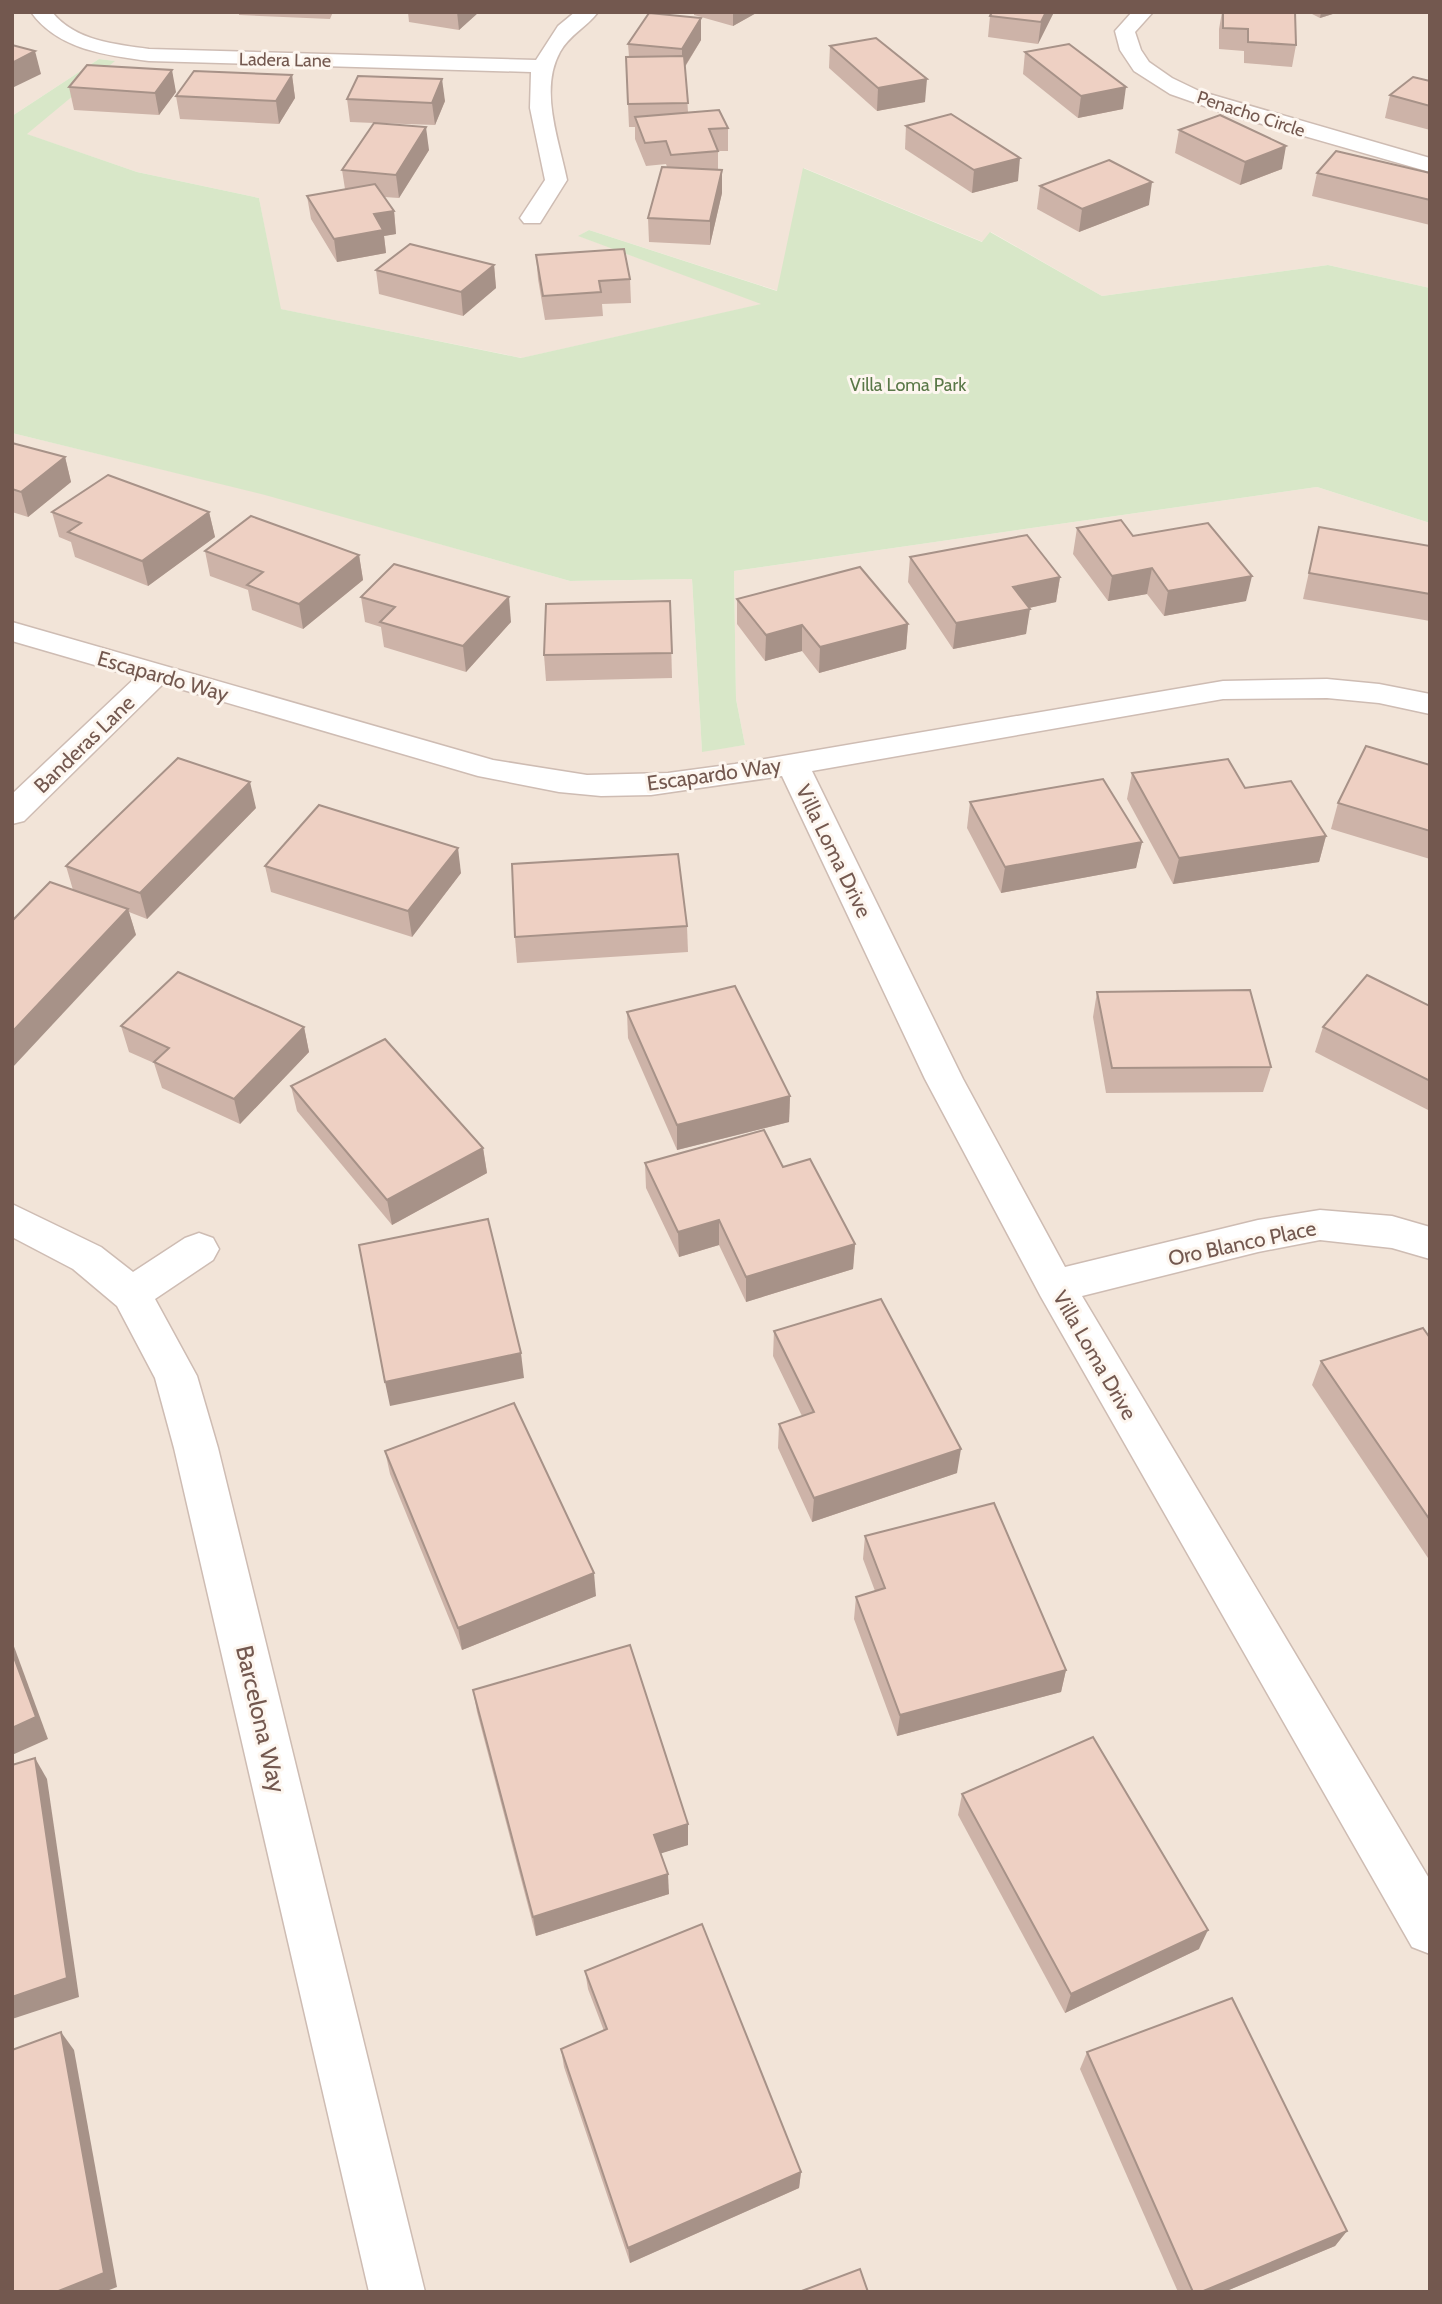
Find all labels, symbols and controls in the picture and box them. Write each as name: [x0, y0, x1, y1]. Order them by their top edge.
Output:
street label: Ladera Lane: [239, 48, 331, 72]
street label: Penacho Circle: [1194, 86, 1308, 142]
park label: Villa Loma Park: [850, 374, 967, 396]
street label: Escapardo Way: [95, 645, 232, 707]
street label: Banderas Lane: [29, 690, 140, 798]
street label: Escapardo Way: [645, 752, 783, 796]
street label: Villa Loma Drive: [791, 780, 877, 922]
street label: Oro Blanco Place: [1166, 1215, 1318, 1271]
street label: Villa Loma Drive: [1048, 1286, 1142, 1424]
street label: Barcelona Way: [230, 1643, 292, 1795]

